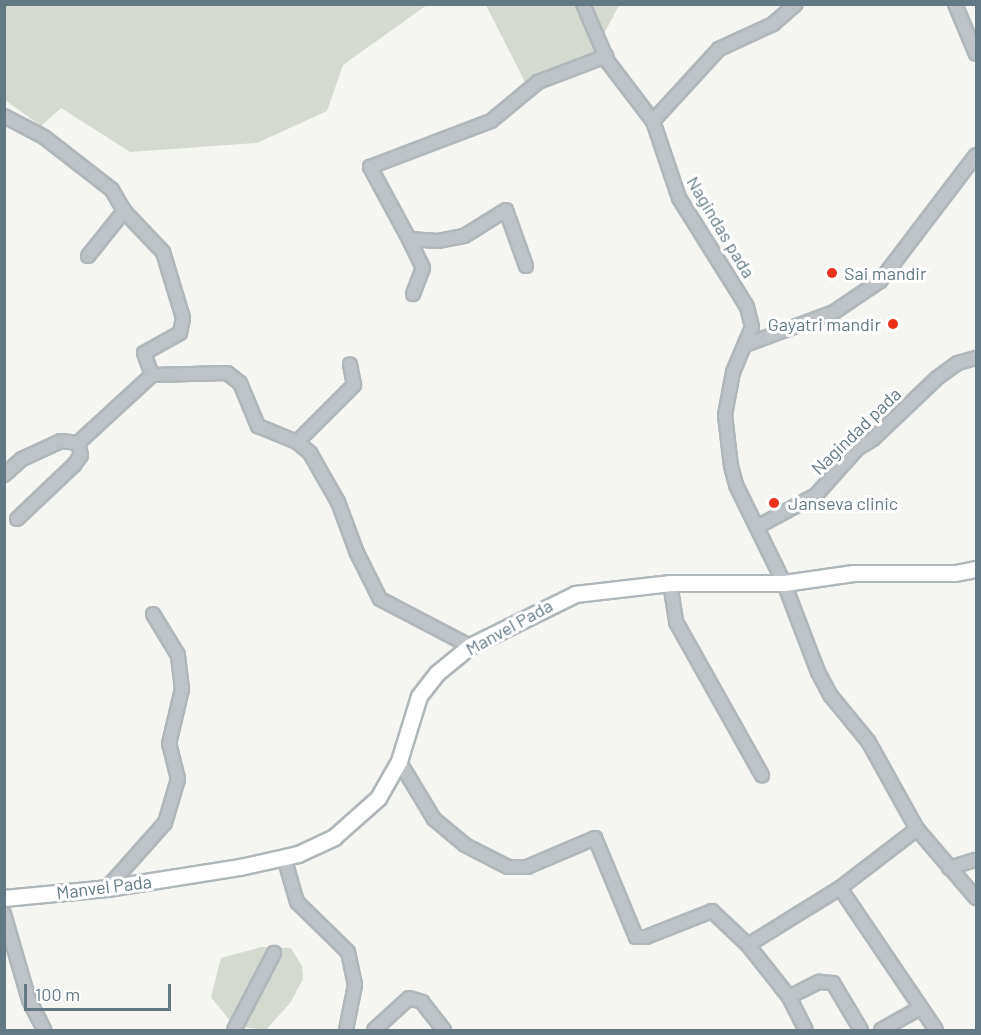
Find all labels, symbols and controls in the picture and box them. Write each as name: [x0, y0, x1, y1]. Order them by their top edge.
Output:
street label: Nagindas pada: [682, 172, 760, 282]
place label: Sai mandir: [844, 262, 926, 284]
marker: Sai mandir: [825, 266, 839, 280]
place label: Gayatri mandir: [768, 313, 881, 335]
marker: Gayatri mandir: [886, 317, 900, 331]
street label: Nagindad pada: [807, 383, 905, 479]
place label: Janseva clinic: [788, 492, 898, 514]
marker: Janseva clinic: [765, 494, 783, 512]
street label: Manvel Pada: [462, 594, 556, 660]
street label: Manvel Pada: [55, 870, 153, 904]
scale bar: [27, 972, 174, 1010]
text: 100 m: [35, 983, 80, 1005]

